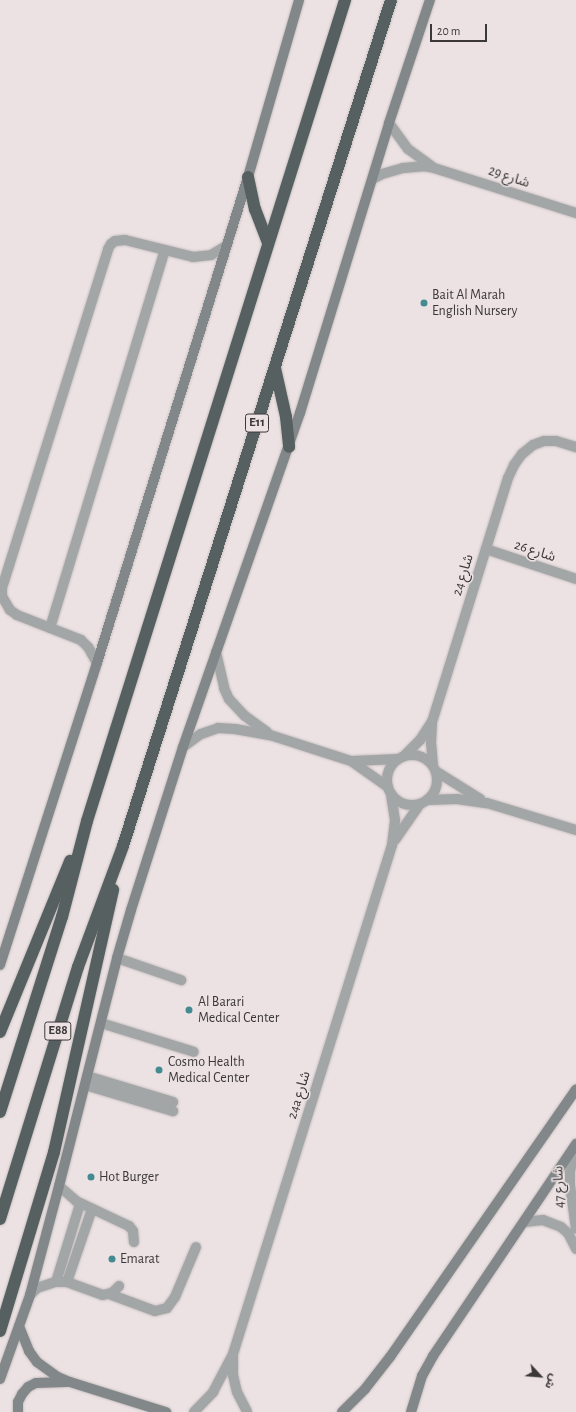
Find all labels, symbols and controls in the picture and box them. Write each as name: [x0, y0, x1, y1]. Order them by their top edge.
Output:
scale bar: [432, 16, 489, 42]
text: 20 m: [437, 25, 460, 37]
street label: شارع 29: [486, 162, 532, 192]
place label: Bait Al Marah English Nursery: [432, 287, 518, 320]
marker: Bait Al Marah English Nursery: [419, 298, 429, 308]
road number: E11: [245, 412, 269, 434]
street label: شارع 26: [512, 536, 558, 566]
street label: شارع 24: [449, 552, 477, 598]
place label: Al Barari Medical Center: [198, 994, 279, 1026]
marker: Al Barari Medical Center: [183, 1004, 195, 1016]
road number: E88: [44, 1020, 72, 1042]
place label: Cosmo Health Medical Center: [168, 1054, 249, 1086]
marker: Cosmo Health Medical Center: [153, 1064, 165, 1076]
street label: 24a شارع: [284, 1069, 314, 1121]
street label: شارع 47: [550, 1166, 568, 1208]
place label: Hot Burger: [99, 1169, 159, 1185]
marker: Hot Burger: [86, 1172, 96, 1182]
place label: Emarat: [120, 1251, 159, 1267]
marker: Emarat: [107, 1254, 117, 1264]
north arrow: [520, 1356, 560, 1396]
text: ش: [543, 1372, 559, 1391]

